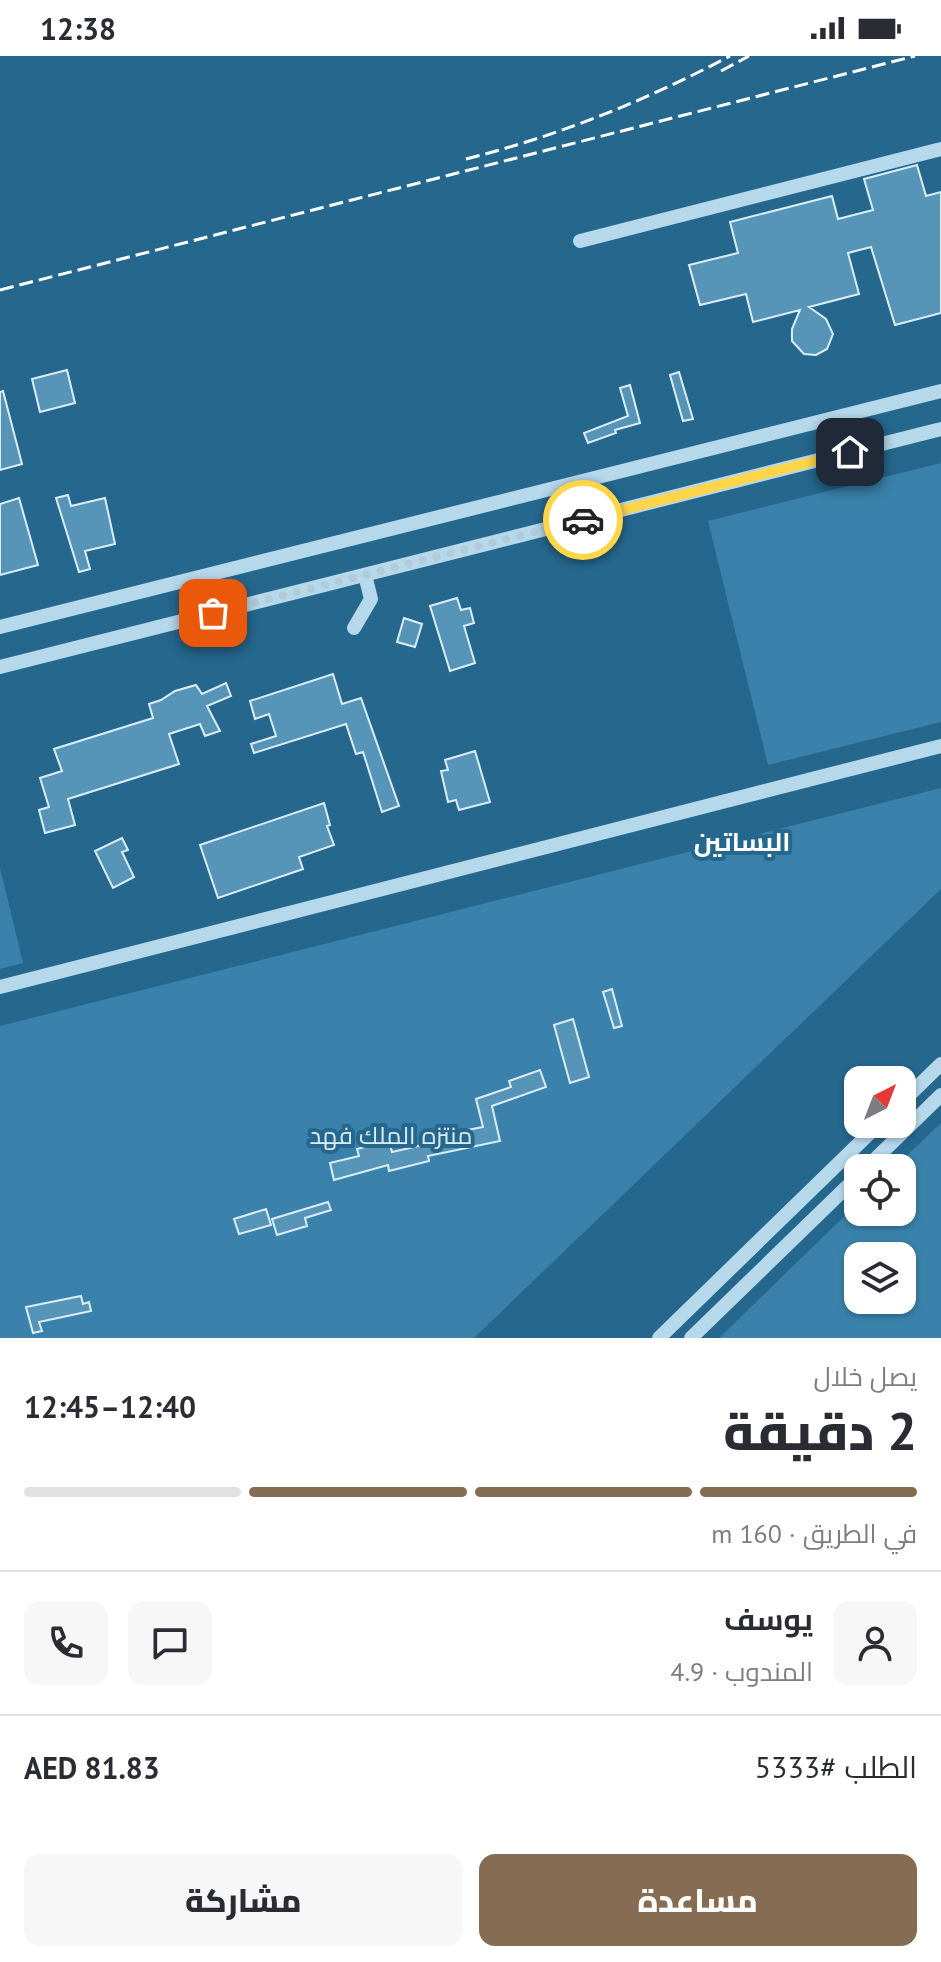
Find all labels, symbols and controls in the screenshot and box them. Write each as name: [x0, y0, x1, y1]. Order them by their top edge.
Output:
text: 12:38: [40, 9, 116, 48]
pin: [816, 418, 884, 486]
icon: home: [828, 430, 872, 474]
courier: [543, 480, 623, 560]
icon: car: [561, 498, 605, 542]
pin: [179, 579, 247, 647]
icon: bag: [191, 591, 235, 635]
district label: البساتين: [694, 825, 790, 858]
north arrow: [844, 1066, 916, 1138]
map controls: [844, 1066, 916, 1314]
park label: منتزه الملك فهد: [309, 1120, 473, 1151]
button: locate: [844, 1154, 916, 1226]
button: layers: [844, 1242, 916, 1314]
text: يصل خلال: [814, 1360, 917, 1393]
text: 12:40–12:45: [24, 1387, 196, 1426]
text: 2 دقيقة: [723, 1397, 917, 1464]
text: في الطريق · 160 m: [711, 1517, 917, 1550]
text: يوسف: [724, 1599, 813, 1638]
button: phone: [24, 1601, 108, 1685]
button: chat: [128, 1601, 212, 1685]
button: person: [833, 1601, 917, 1685]
text: المندوب · 4.9: [670, 1655, 813, 1688]
text: الطلب #5333: [755, 1747, 917, 1786]
text: AED 81.83: [24, 1748, 160, 1787]
button: مشاركة: [24, 1854, 463, 1946]
button: مساعدة: [479, 1854, 917, 1946]

